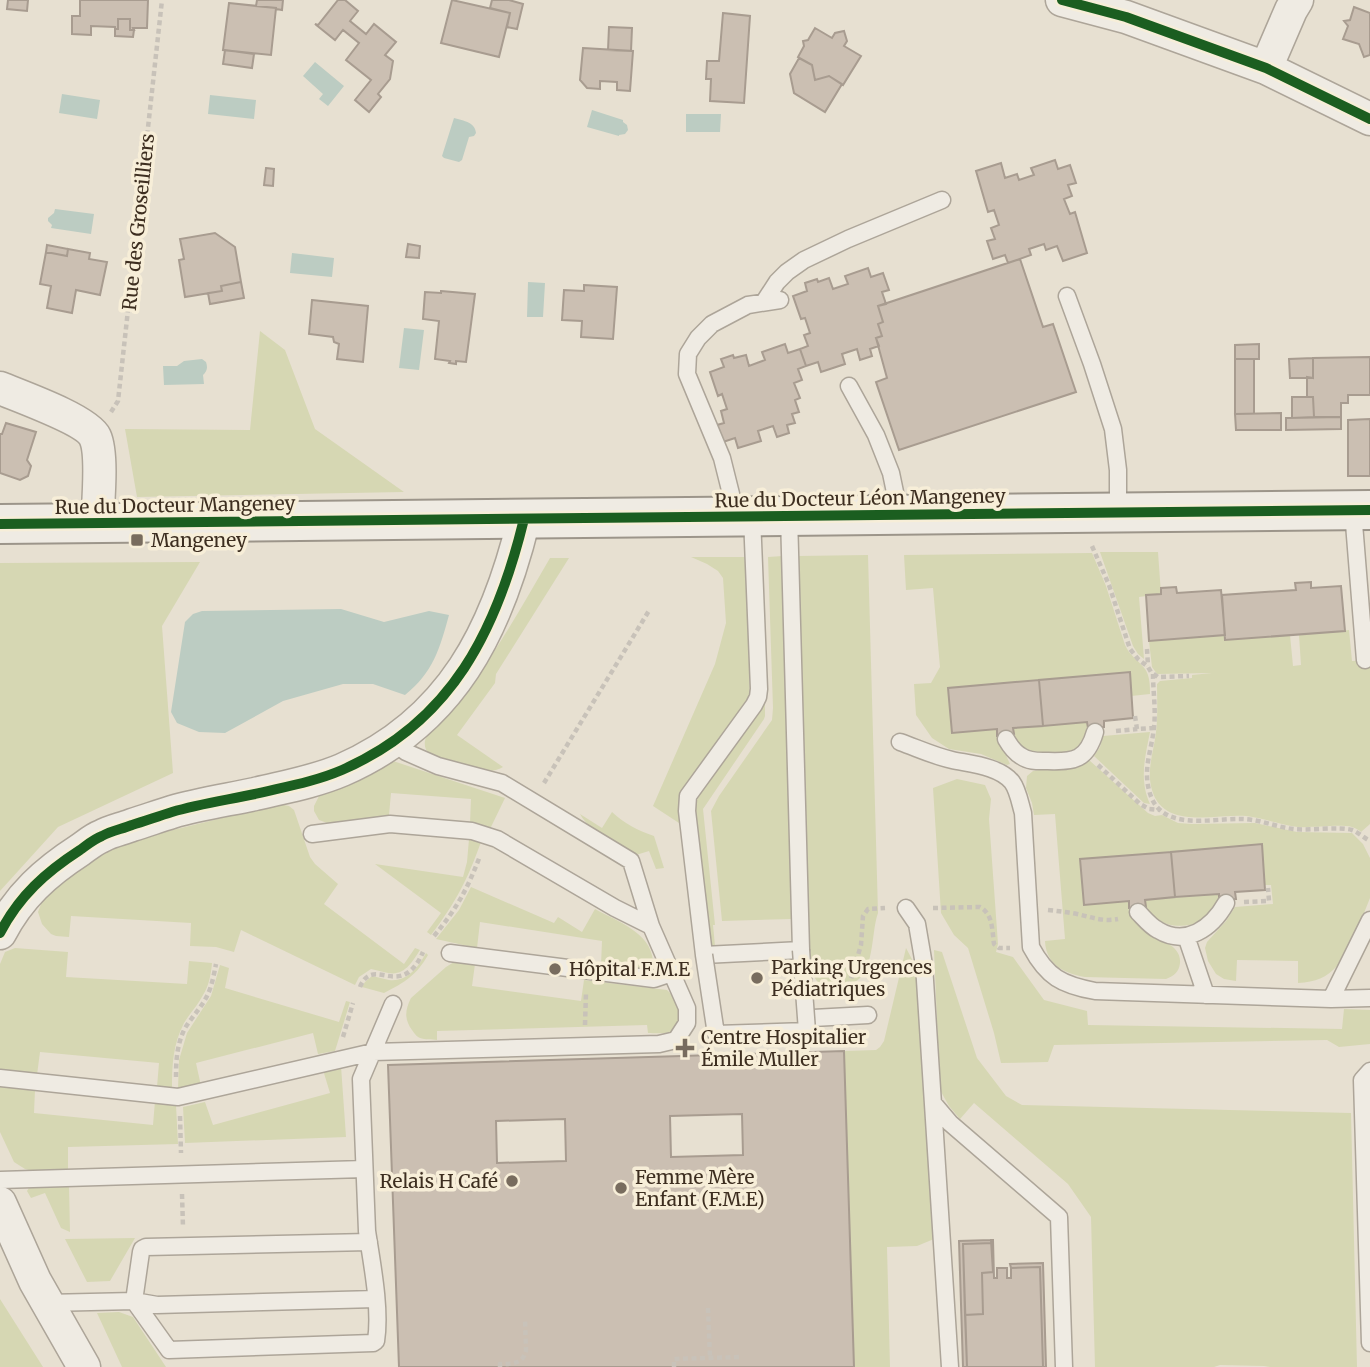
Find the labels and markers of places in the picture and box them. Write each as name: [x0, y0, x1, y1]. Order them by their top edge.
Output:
place label: Mangeney: [151, 528, 247, 552]
marker: Mangeney: [129, 532, 145, 548]
place label: Parking Urgences Pédiatriques: [771, 955, 932, 1001]
place label: Hôpital F.M.E: [569, 957, 690, 981]
marker: Hôpital F.M.E: [547, 961, 563, 977]
marker: Parking Urgences Pédiatriques: [749, 970, 765, 986]
place label: Centre Hospitalier Émile Muller: [701, 1025, 867, 1071]
marker: Centre Hospitalier Émile Muller: [675, 1038, 695, 1058]
place label: Femme Mère Enfant (F.M.E): [635, 1165, 765, 1211]
place label: Relais H Café: [379, 1169, 498, 1193]
marker: Relais H Café: [504, 1173, 520, 1189]
marker: Femme Mère Enfant (F.M.E): [613, 1180, 629, 1196]

